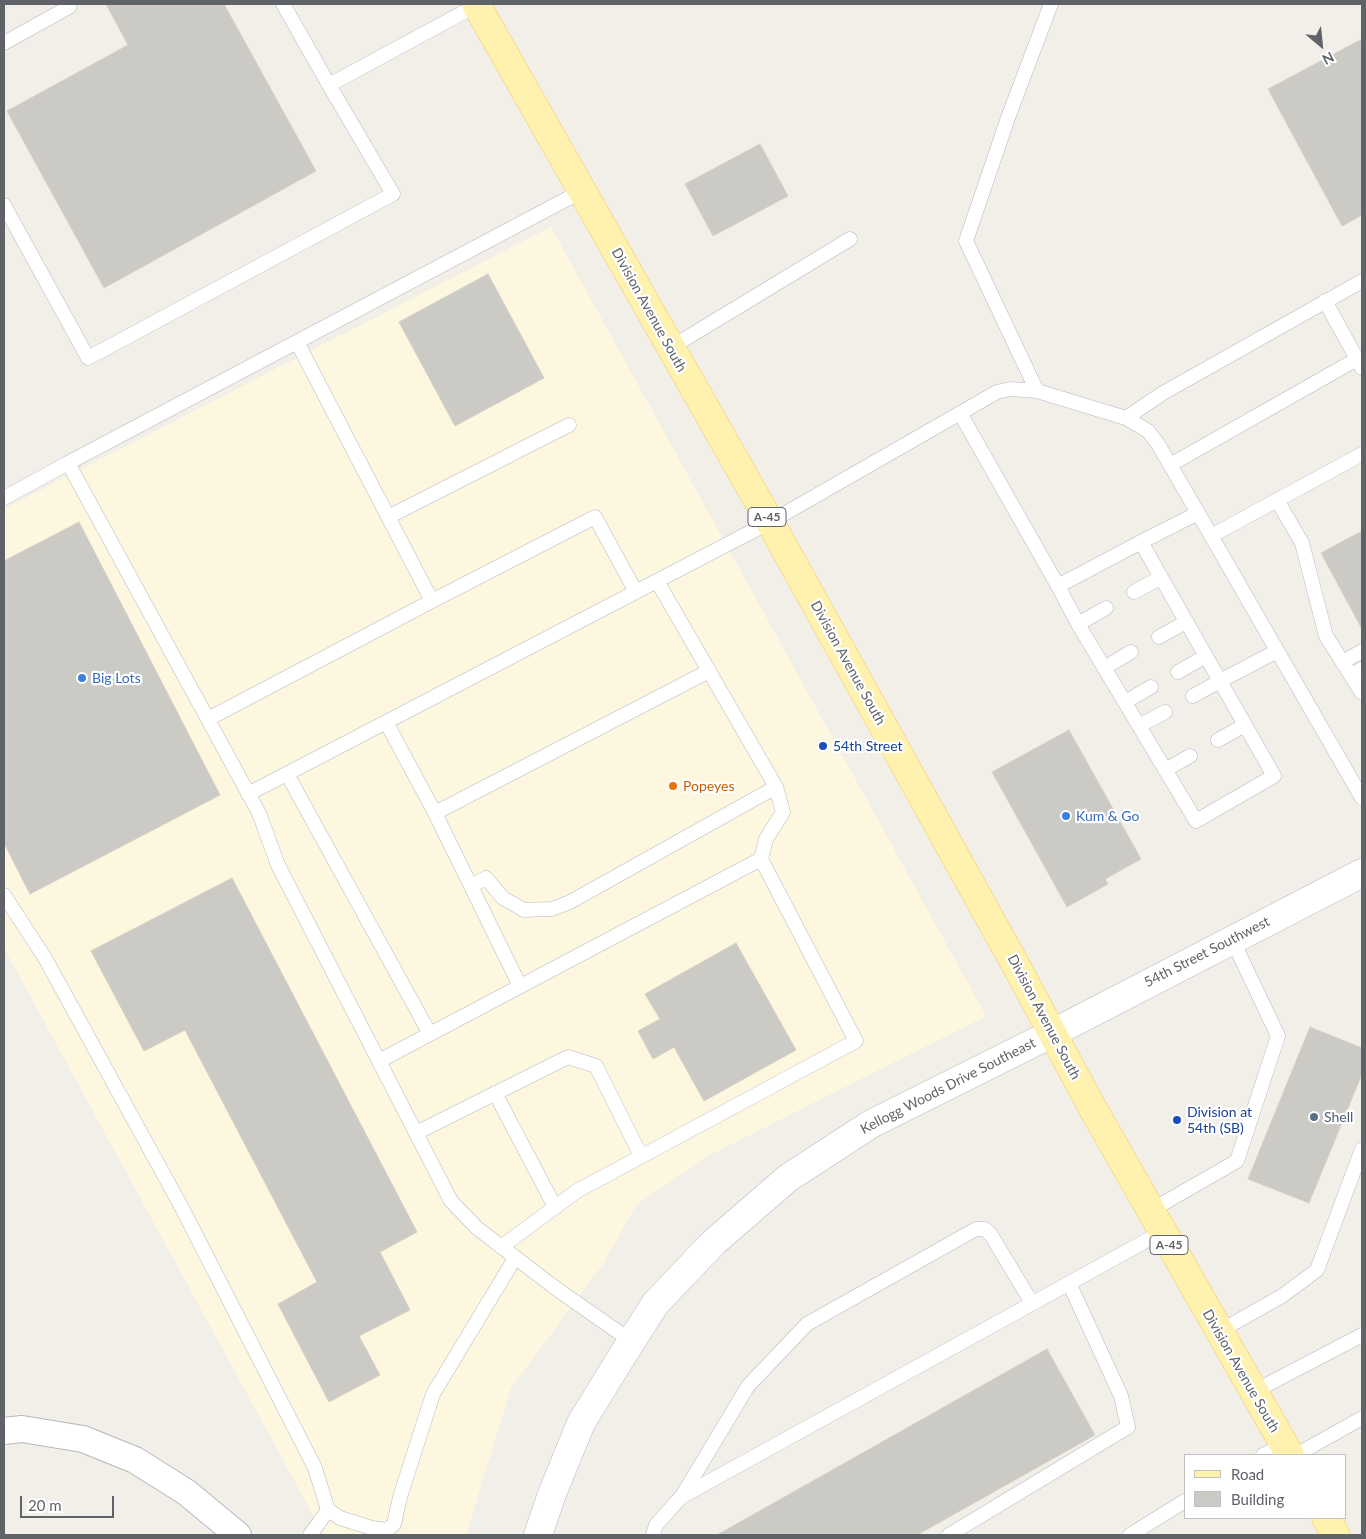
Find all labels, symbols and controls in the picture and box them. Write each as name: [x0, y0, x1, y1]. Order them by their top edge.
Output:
north arrow: [1296, 20, 1346, 70]
text: N: [1320, 49, 1337, 69]
street label: Division Avenue South: [608, 245, 690, 375]
road number: A-45: [748, 508, 786, 526]
street label: Division Avenue South: [807, 598, 889, 728]
place label: Big Lots: [92, 670, 141, 686]
marker: Big Lots: [76, 672, 88, 684]
place label: 54th Street: [833, 738, 903, 754]
marker: 54th Street: [817, 740, 829, 752]
place label: Popeyes: [683, 778, 735, 794]
marker: Popeyes: [667, 780, 679, 792]
place label: Kum & Go: [1076, 808, 1139, 824]
marker: Kum & Go: [1060, 810, 1072, 822]
street label: 54th Street Southwest: [1141, 913, 1273, 991]
street label: Division Avenue South: [1004, 952, 1084, 1082]
street label: Kellogg Woods Drive Southeast: [858, 1034, 1038, 1138]
place label: Division at 54th (SB): [1187, 1104, 1252, 1136]
place label: Shell: [1324, 1109, 1353, 1125]
marker: Shell: [1308, 1111, 1320, 1123]
marker: Division at 54th (SB): [1171, 1114, 1183, 1126]
road number: A-45: [1150, 1236, 1188, 1254]
street label: Division Avenue South: [1199, 1306, 1283, 1436]
legend: [1184, 1454, 1346, 1519]
text: Road: [1231, 1465, 1264, 1483]
scale bar: [22, 1486, 116, 1518]
text: Building: [1231, 1490, 1284, 1508]
text: 20 m: [28, 1496, 62, 1514]

